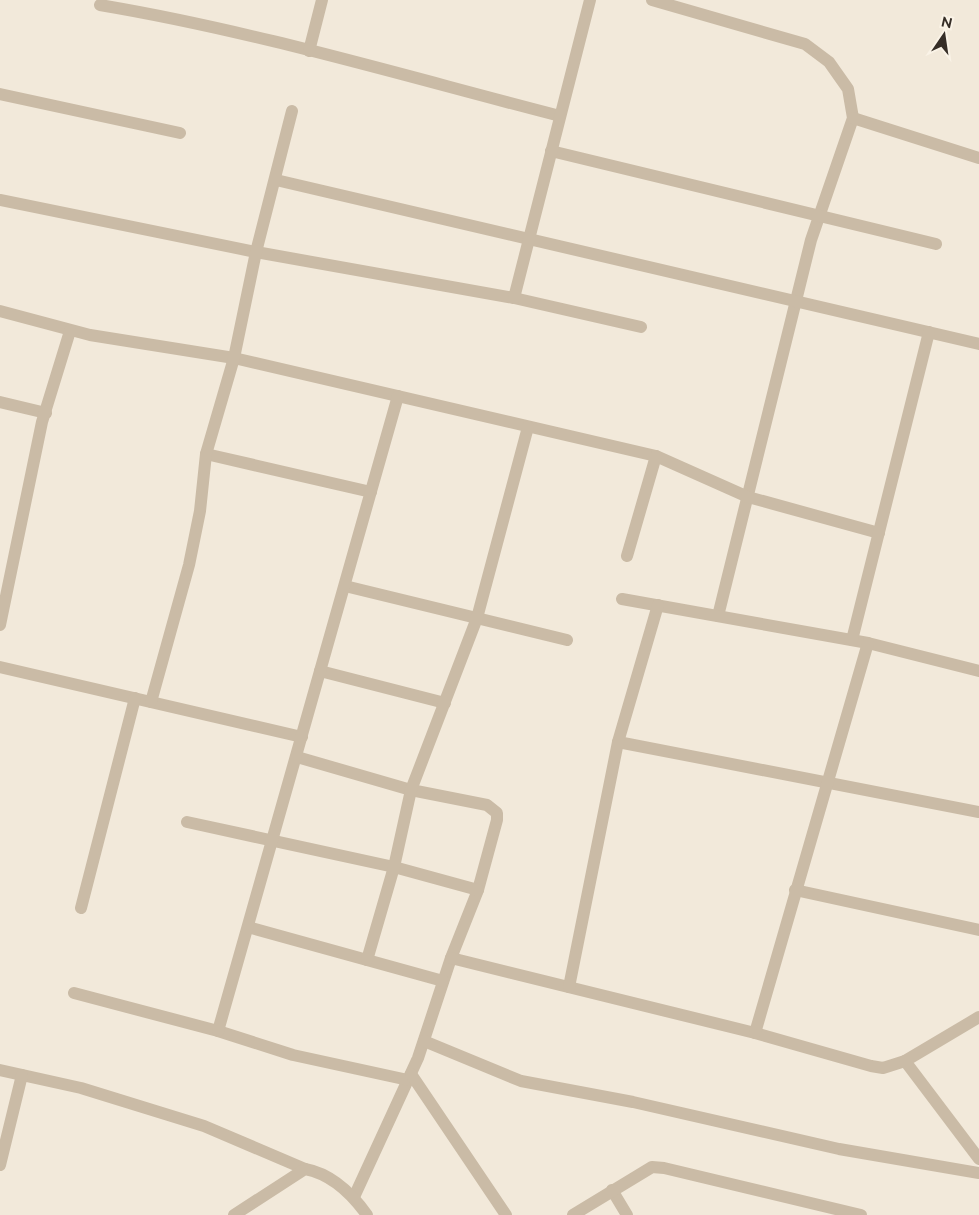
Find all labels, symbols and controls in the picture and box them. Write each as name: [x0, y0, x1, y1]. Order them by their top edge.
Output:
north arrow: [919, 10, 969, 60]
text: N: [940, 13, 954, 31]

